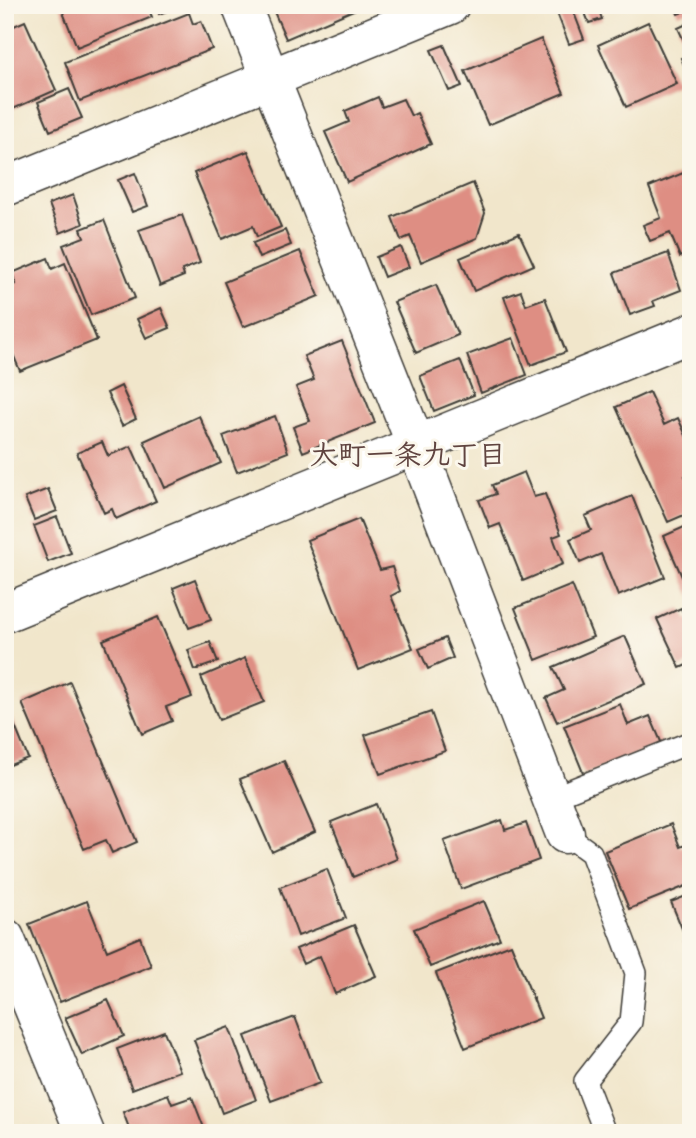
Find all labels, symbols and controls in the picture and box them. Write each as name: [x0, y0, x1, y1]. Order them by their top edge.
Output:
district label: 大町一条九丁目: [310, 438, 506, 475]

